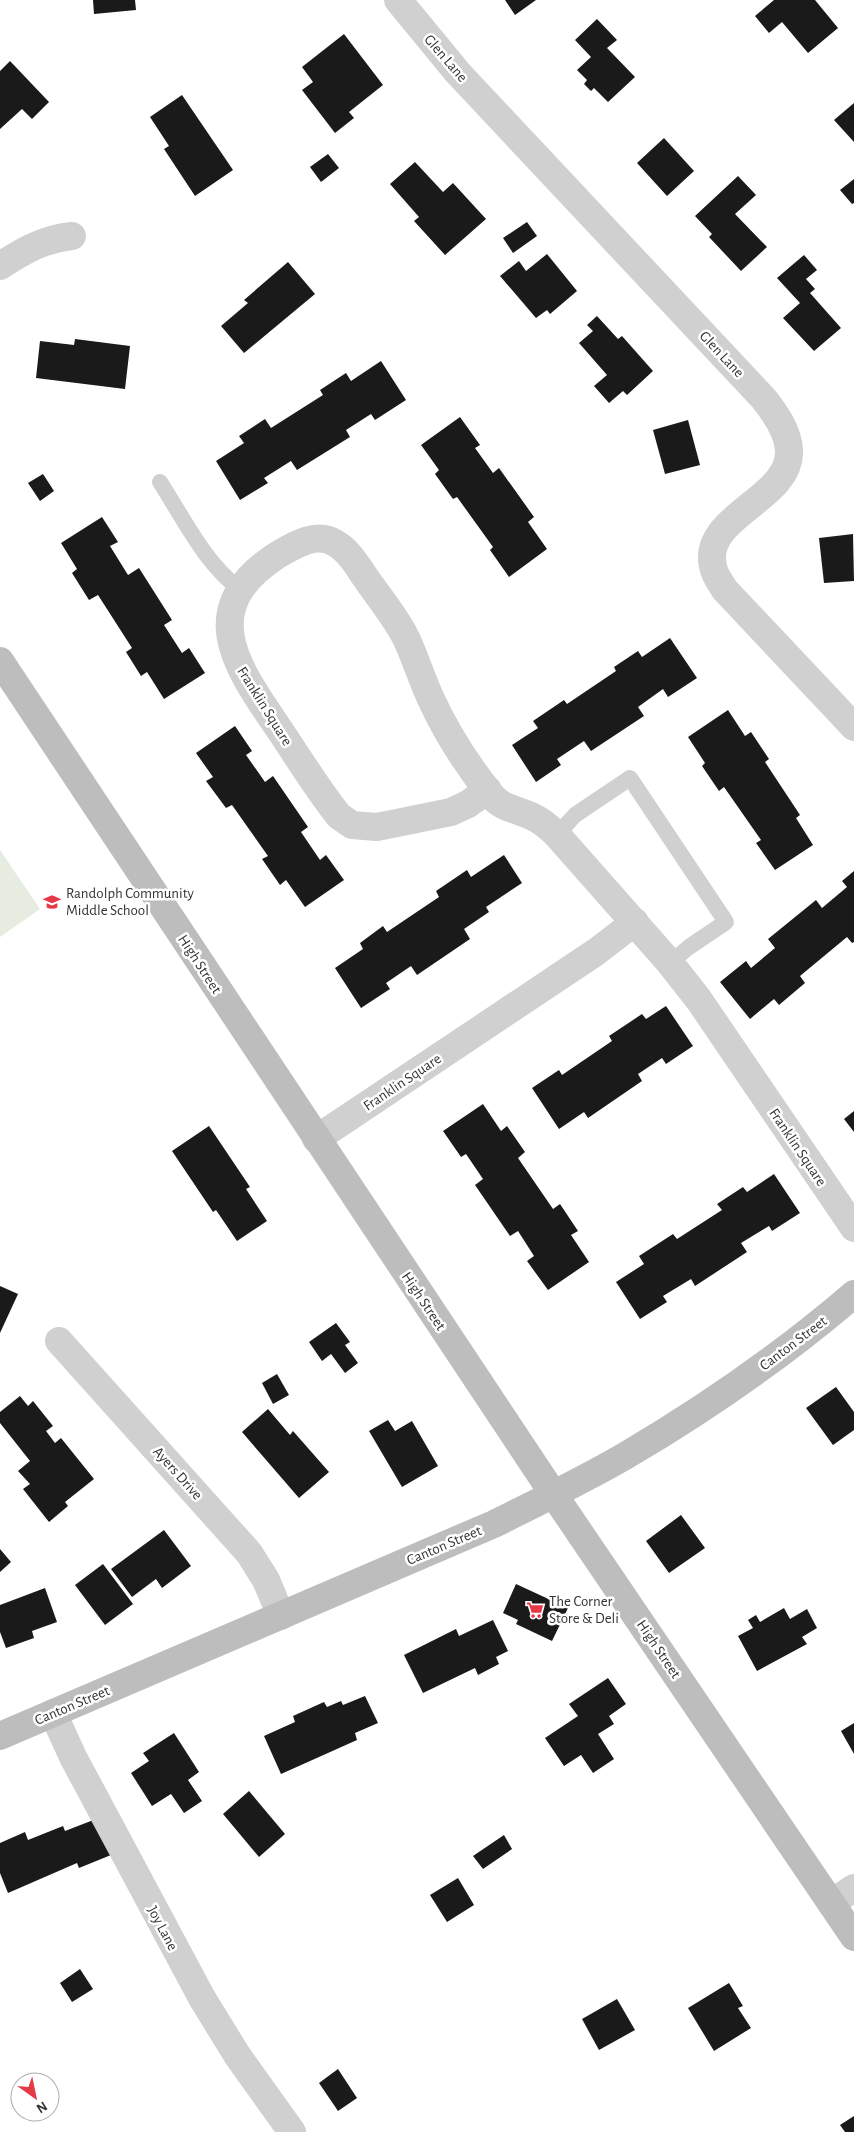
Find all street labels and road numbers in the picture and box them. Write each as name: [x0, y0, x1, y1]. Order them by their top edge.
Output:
street label: Glen Lane: [421, 32, 470, 85]
street label: Glen Lane: [697, 328, 747, 380]
street label: Franklin Square: [234, 664, 295, 749]
street label: High Street: [175, 932, 224, 997]
street label: Franklin Square: [361, 1051, 444, 1114]
street label: Franklin Square: [766, 1106, 829, 1189]
street label: High Street: [399, 1269, 449, 1333]
street label: Canton Street: [757, 1313, 830, 1373]
street label: Ayers Drive: [150, 1444, 205, 1503]
street label: Canton Street: [405, 1523, 484, 1568]
street label: High Street: [634, 1617, 684, 1681]
street label: Canton Street: [33, 1683, 112, 1728]
street label: Joy Lane: [145, 1903, 181, 1953]

